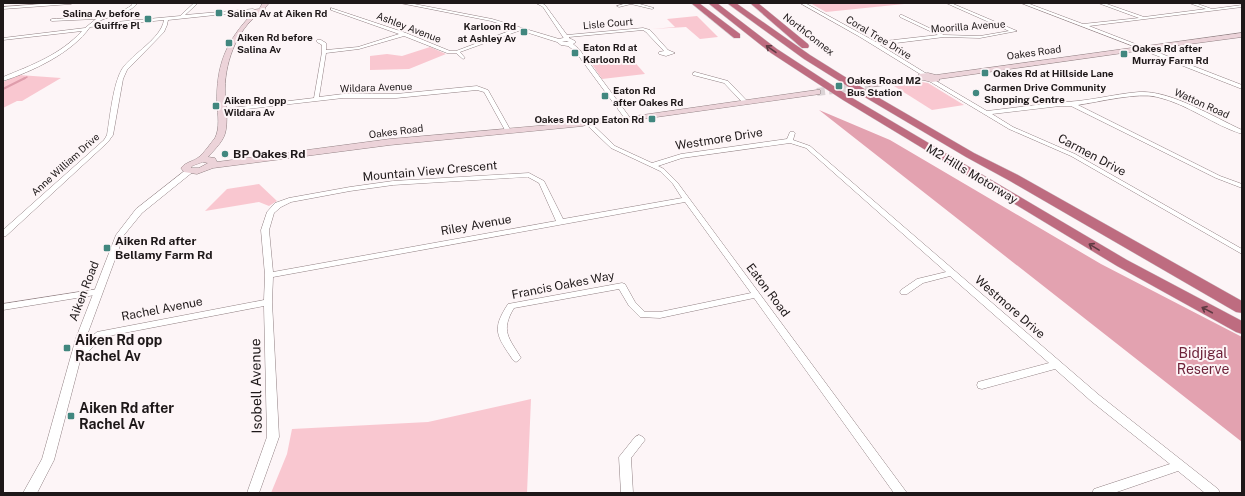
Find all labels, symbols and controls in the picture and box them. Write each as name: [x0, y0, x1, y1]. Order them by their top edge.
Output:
place label: Salina Av before Guiffre Pl: [63, 7, 140, 31]
place label: Salina Av at Aiken Rd: [227, 7, 327, 19]
marker: Salina Av at Aiken Rd: [214, 8, 224, 18]
street label: Ashley Avenue: [375, 9, 443, 45]
street label: NorthConnex: [781, 10, 837, 58]
street label: Coral Tree Drive: [844, 13, 914, 61]
marker: Salina Av before Guiffre Pl: [143, 14, 153, 24]
street label: Lisle Court: [582, 15, 634, 31]
street label: Moorilla Avenue: [930, 17, 1006, 35]
place label: Karloon Rd at Ashley Av: [458, 20, 517, 44]
marker: Karloon Rd at Ashley Av: [519, 27, 529, 37]
place label: Aiken Rd before Salina Av: [237, 31, 313, 55]
marker: Aiken Rd before Salina Av: [224, 38, 234, 48]
place label: Eaton Rd at Karloon Rd: [583, 41, 638, 65]
street label: Oakes Road: [1006, 42, 1062, 62]
place label: Oakes Rd after Murray Farm Rd: [1132, 42, 1208, 66]
one-way arrow: [766, 45, 777, 53]
marker: Eaton Rd at Karloon Rd: [570, 48, 580, 58]
marker: Oakes Rd after Murray Farm Rd: [1119, 49, 1129, 59]
place label: Oakes Rd at Hillside Lane: [993, 67, 1114, 79]
marker: Oakes Rd at Hillside Lane: [980, 68, 990, 78]
place label: Oakes Road M2 Bus Station: [847, 74, 921, 98]
street label: Wildara Avenue: [340, 80, 413, 94]
marker: Oakes Road M2 Bus Station: [834, 81, 844, 91]
place label: Carmen Drive Community Shopping Centre: [984, 81, 1106, 105]
place label: Eaton Rd after Oakes Rd: [613, 84, 683, 108]
street label: Watton Road: [1173, 85, 1231, 121]
marker: Carmen Drive Community Shopping Centre: [971, 88, 981, 98]
marker: Eaton Rd after Oakes Rd: [600, 91, 610, 101]
place label: Aiken Rd opp Wildara Av: [224, 94, 286, 118]
marker: Aiken Rd opp Wildara Av: [211, 101, 221, 111]
place label: Oakes Rd opp Eaton Rd: [534, 113, 644, 125]
marker: Oakes Rd opp Eaton Rd: [647, 114, 657, 124]
street label: Oakes Road: [368, 122, 424, 140]
street label: Westmore Drive: [674, 125, 764, 153]
street label: Anne William Drive: [29, 130, 102, 198]
street label: Carmen Drive: [1055, 131, 1129, 179]
street label: M2 Hills Motorway: [924, 141, 1021, 207]
place label: BP Oakes Rd: [233, 147, 306, 161]
marker: BP Oakes Rd: [220, 149, 230, 159]
street label: Mountain View Crescent: [362, 158, 498, 184]
street label: Riley Avenue: [440, 212, 513, 238]
place label: Aiken Rd after Bellamy Farm Rd: [115, 234, 212, 262]
one-way arrow: [1088, 242, 1100, 250]
marker: Aiken Rd after Bellamy Farm Rd: [102, 243, 112, 253]
street label: Aiken Road: [66, 259, 102, 323]
street label: Eaton Road: [743, 261, 793, 319]
street label: Francis Oakes Way: [510, 268, 616, 302]
street label: Westmore Drive: [972, 273, 1048, 341]
street label: Rachel Avenue: [120, 294, 204, 324]
one-way arrow: [1202, 305, 1214, 313]
place label: Aiken Rd opp Rachel Av: [75, 332, 162, 364]
street label: Isobell Avenue: [247, 338, 265, 434]
marker: Aiken Rd opp Rachel Av: [62, 343, 72, 353]
park label: Bidjigal Reserve: [1177, 345, 1229, 377]
place label: Aiken Rd after Rachel Av: [79, 400, 174, 432]
marker: Aiken Rd after Rachel Av: [66, 411, 76, 421]

